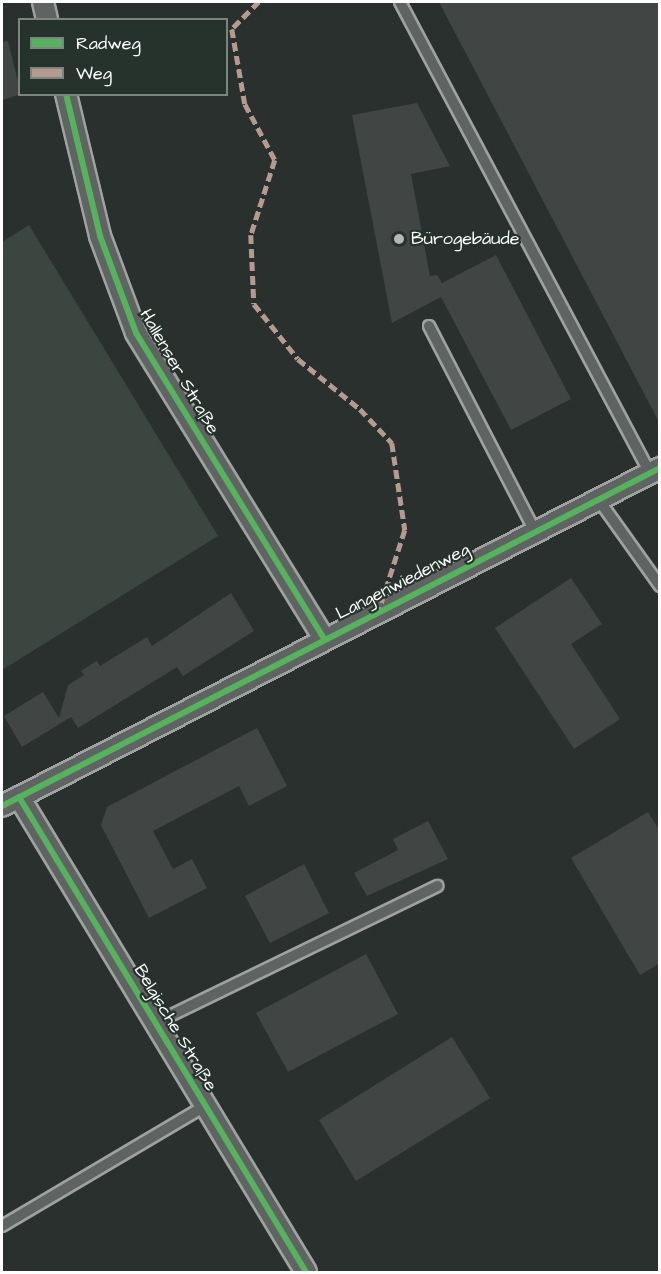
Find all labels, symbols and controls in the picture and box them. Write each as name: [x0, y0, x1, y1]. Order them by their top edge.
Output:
legend: [18, 18, 228, 96]
text: Radweg: [76, 31, 141, 56]
text: Weg: [76, 61, 112, 86]
place label: Bürogebäude: [411, 228, 519, 250]
marker: Bürogebäude: [392, 232, 406, 246]
street label: Hallenser Straße: [134, 306, 224, 438]
street label: Langenwiedenweg: [333, 539, 473, 625]
street label: Belgische Straße: [129, 961, 221, 1095]

